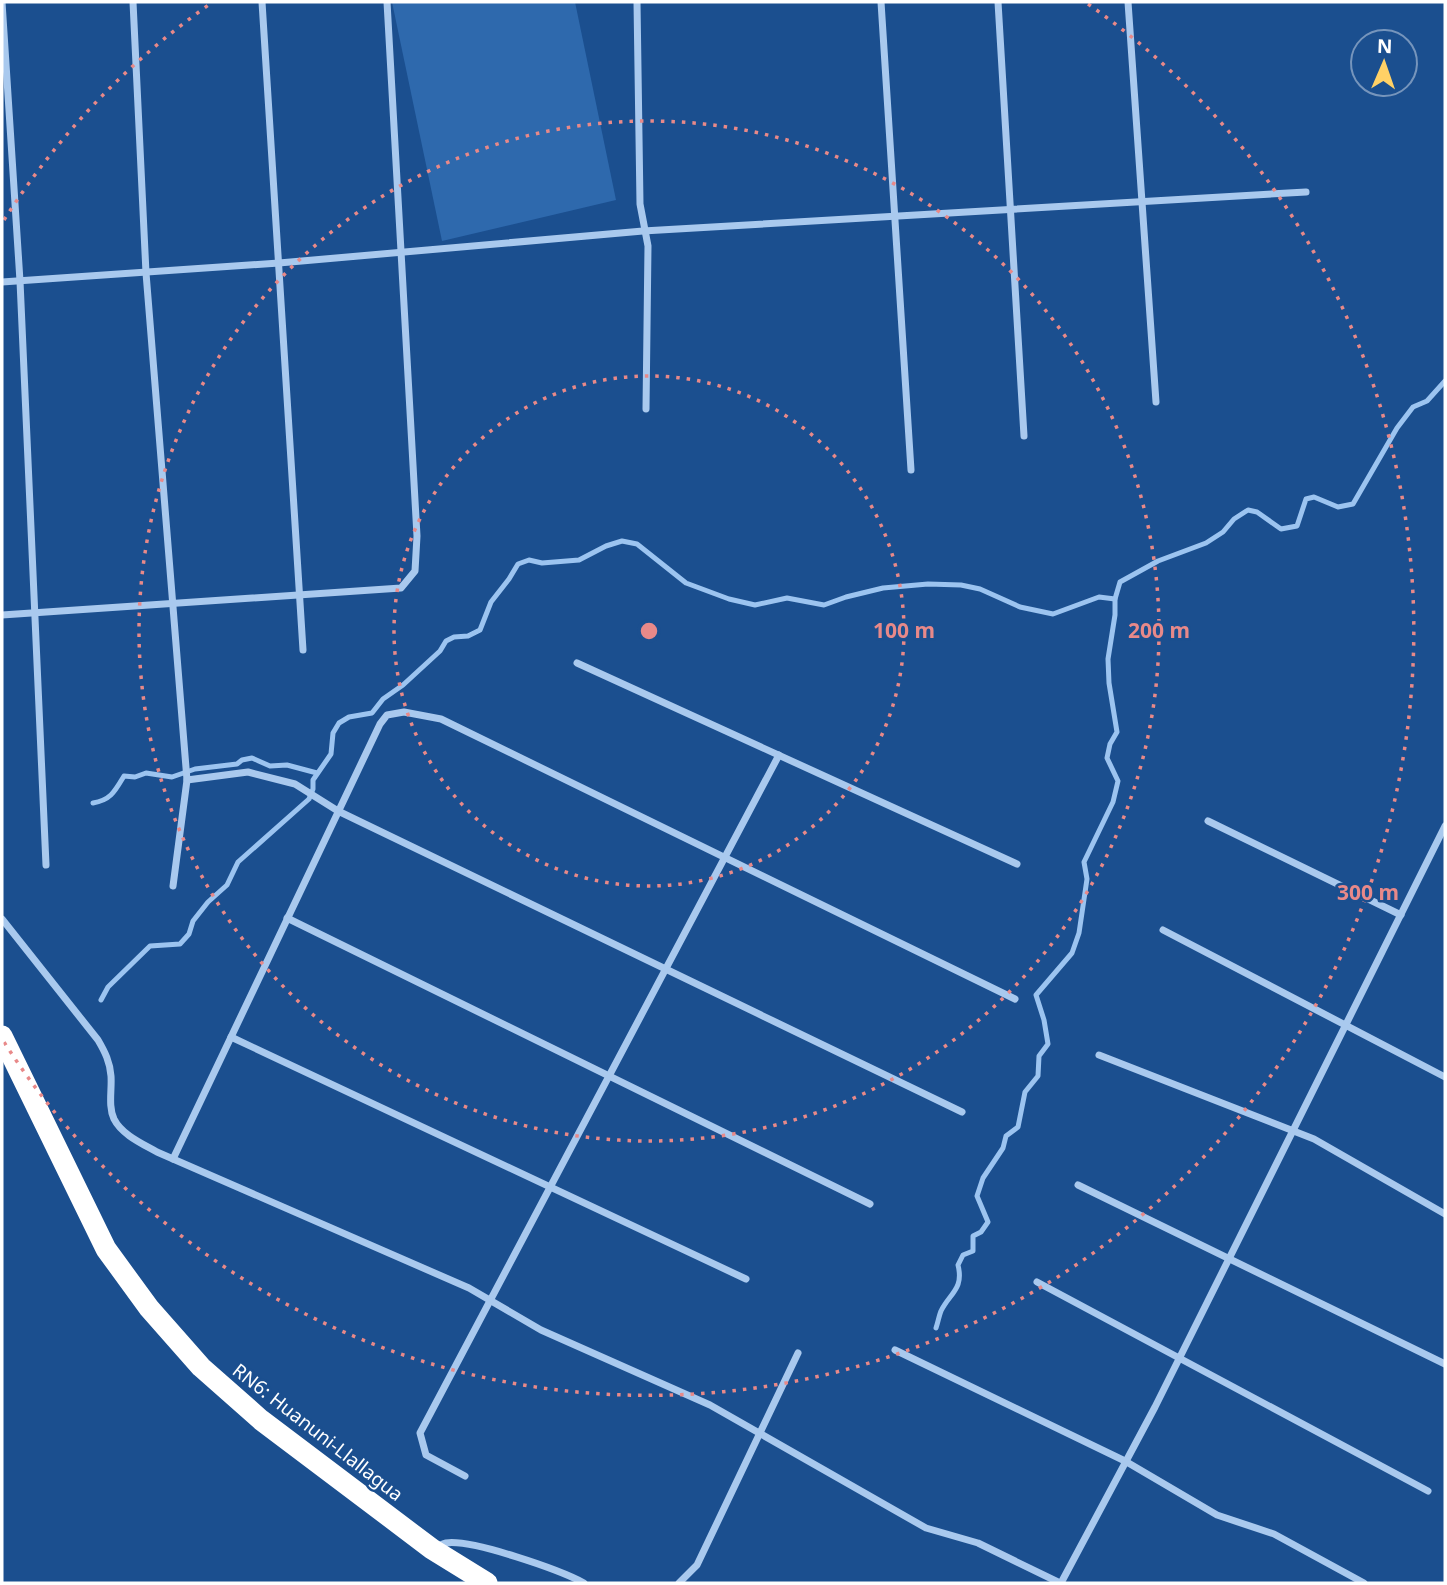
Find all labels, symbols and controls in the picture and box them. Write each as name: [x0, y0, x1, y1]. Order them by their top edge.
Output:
north arrow: [1349, 28, 1419, 98]
text: N: [1376, 33, 1393, 59]
text: 100 m: [873, 616, 935, 644]
text: 200 m: [1128, 616, 1190, 644]
centre of rings: [637, 619, 661, 643]
text: 300 m: [1337, 878, 1399, 906]
street label: RN6: Huanuni-Llallagua: [227, 1357, 409, 1507]

